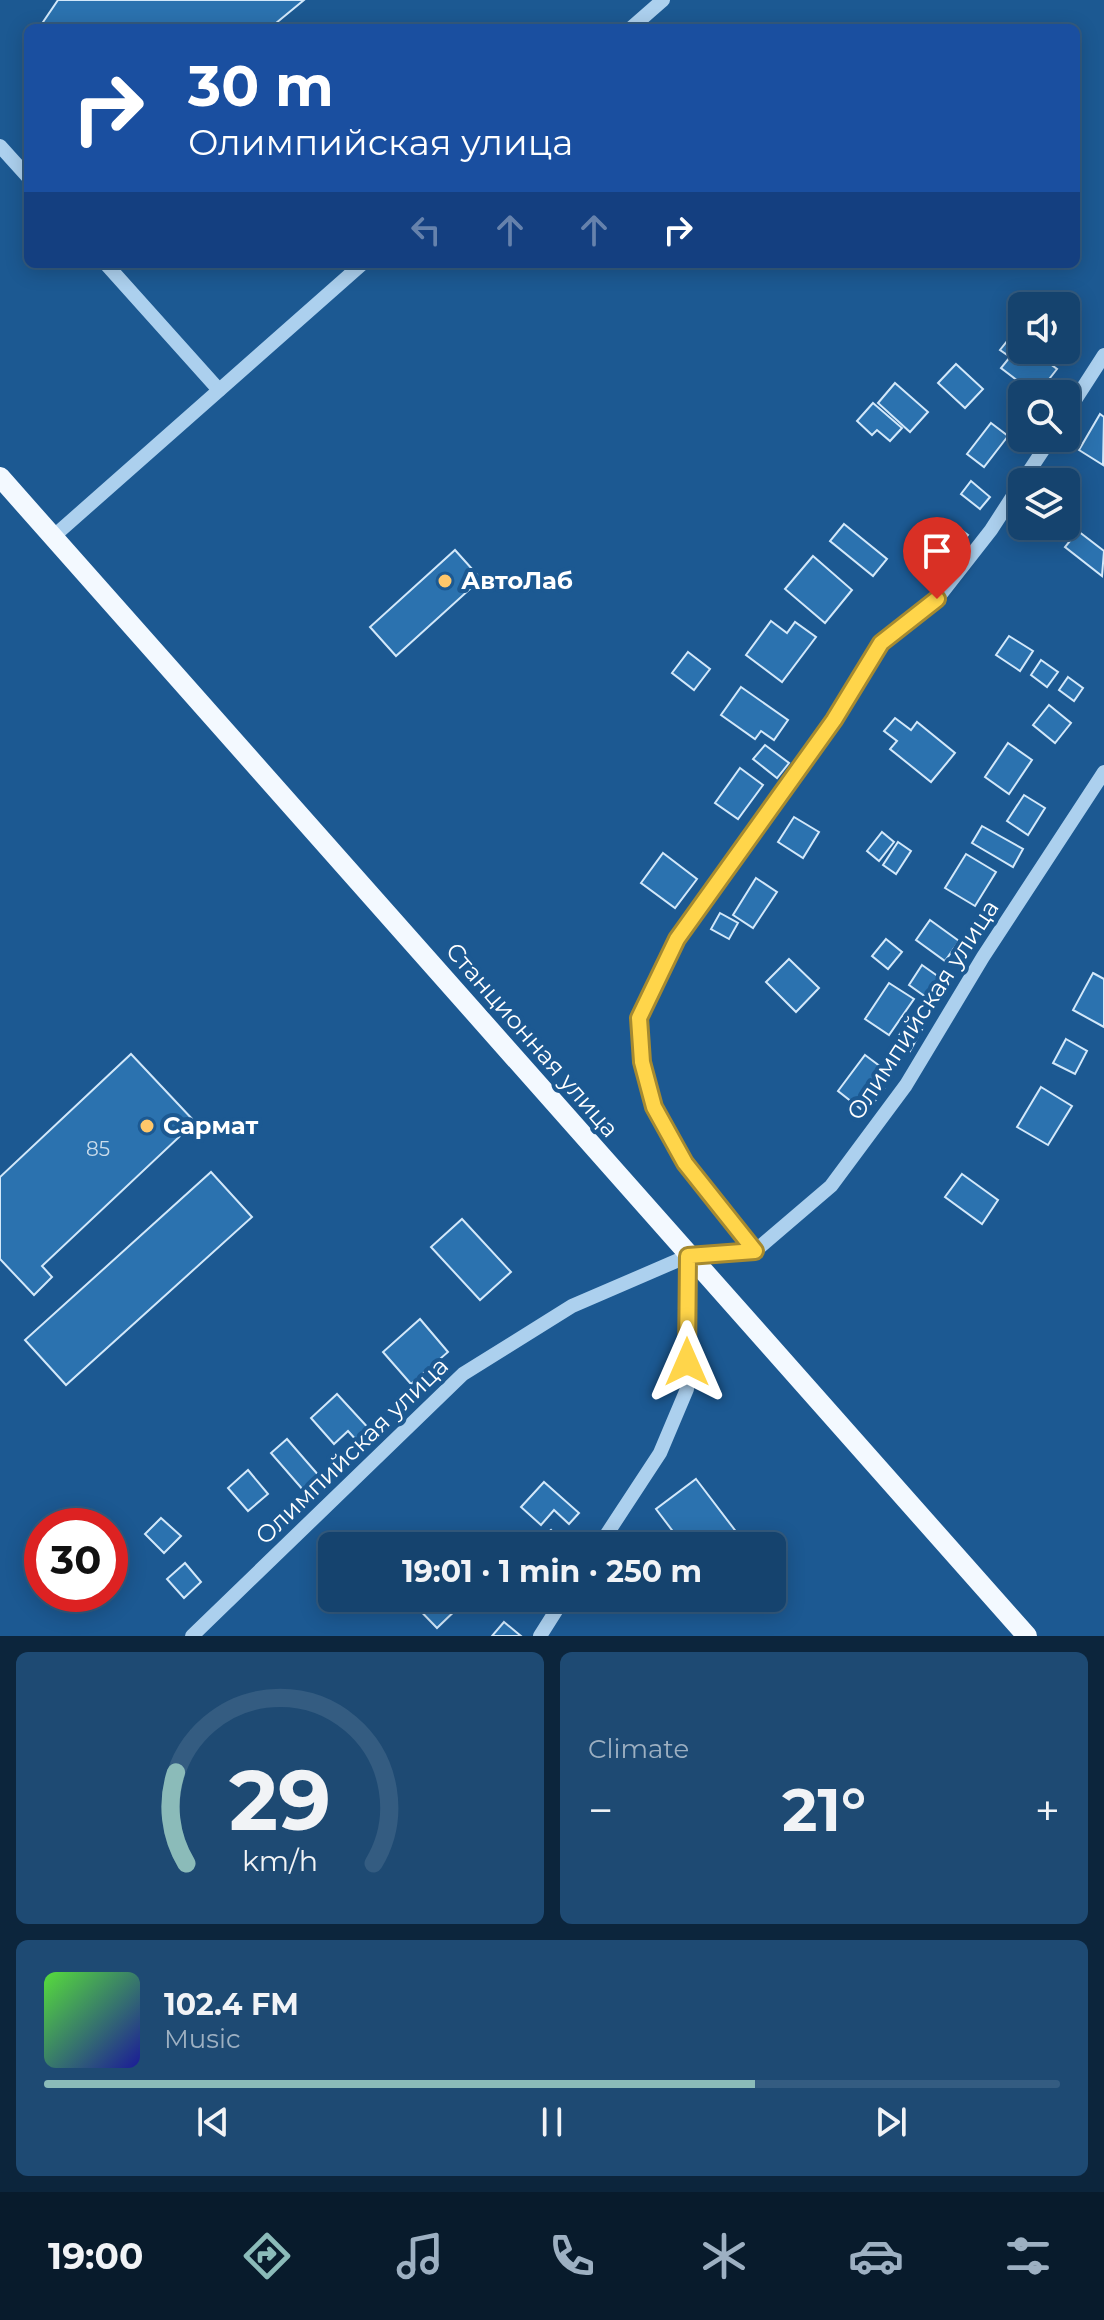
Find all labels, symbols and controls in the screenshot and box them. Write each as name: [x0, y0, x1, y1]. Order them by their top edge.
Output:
text: 30 m: [188, 52, 334, 120]
icon: right: [56, 56, 160, 160]
text: Олимпийская улица: [188, 120, 573, 164]
icon: left: [404, 208, 448, 252]
icon: ahead: [488, 208, 532, 252]
icon: ahead: [572, 208, 616, 252]
icon: right: [656, 208, 700, 252]
map controls: [1008, 292, 1080, 540]
button: sound: [1008, 292, 1080, 364]
button: search: [1008, 380, 1080, 452]
button: layers: [1008, 468, 1080, 540]
pin: [903, 517, 971, 599]
icon: arrive: [915, 529, 959, 573]
place label: АвтоЛаб: [461, 566, 573, 595]
marker: АвтоЛаб: [436, 572, 454, 590]
street label: Олимпийская улица: [840, 894, 1005, 1125]
street label: Станционная улица: [440, 936, 625, 1143]
place label: Сармат: [163, 1111, 259, 1140]
marker: Сармат: [138, 1117, 156, 1135]
house number: 85: [86, 1137, 110, 1161]
position arrow: [645, 1320, 729, 1404]
street label: Олимпийская улица: [249, 1351, 454, 1550]
speed limit sign: 30: [24, 1508, 128, 1612]
text: 19:01 · 1 min · 250 m: [402, 1553, 702, 1590]
text: Climate: [588, 1733, 689, 1765]
text: 29: [229, 1749, 331, 1851]
text: 21°: [782, 1773, 866, 1846]
text: −: [588, 1783, 613, 1837]
text: +: [1035, 1783, 1060, 1837]
text: km/h: [242, 1843, 318, 1878]
text: 102.4 FM: [164, 1986, 299, 2023]
text: Music: [164, 2023, 241, 2055]
icon: previous: [191, 2100, 235, 2144]
icon: pause: [530, 2100, 574, 2144]
icon: next: [869, 2100, 913, 2144]
icon: directions: [239, 2228, 295, 2284]
icon: music: [392, 2228, 448, 2284]
icon: phone: [544, 2228, 600, 2284]
icon: climate: [696, 2228, 752, 2284]
icon: car: [848, 2228, 904, 2284]
icon: filters: [1000, 2228, 1056, 2284]
text: 19:00: [48, 2234, 143, 2278]

